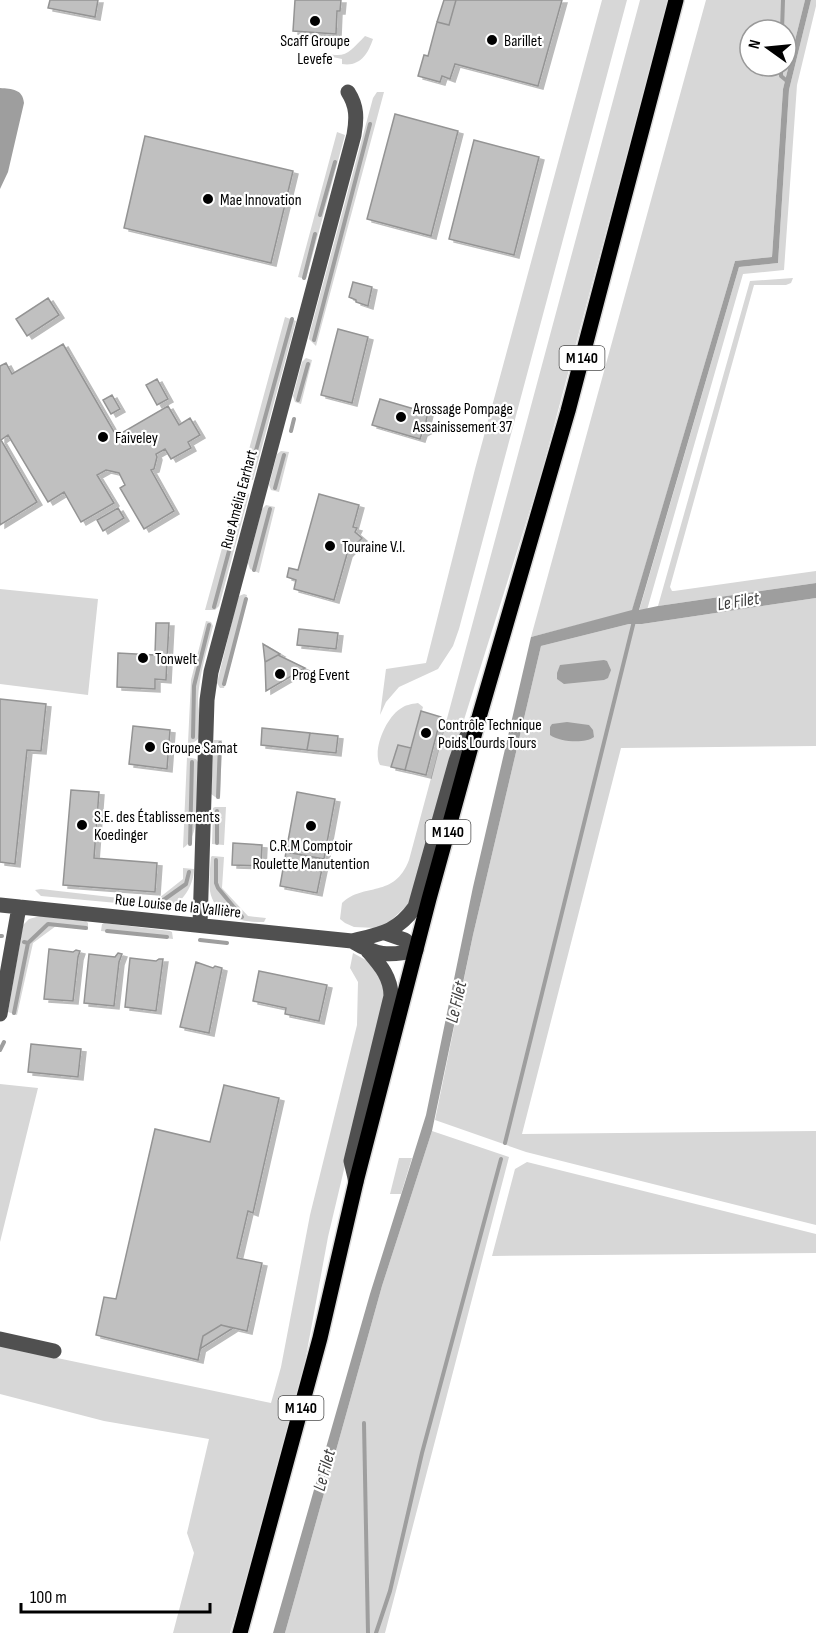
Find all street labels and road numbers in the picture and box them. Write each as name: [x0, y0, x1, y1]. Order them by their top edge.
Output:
road number: M 140: [560, 346, 604, 370]
street label: Rue Amélia Earhart: [217, 448, 262, 551]
road number: M 140: [426, 820, 470, 844]
street label: Rue Louise de la Vallière: [114, 890, 242, 923]
road number: M 140: [278, 1396, 324, 1420]

